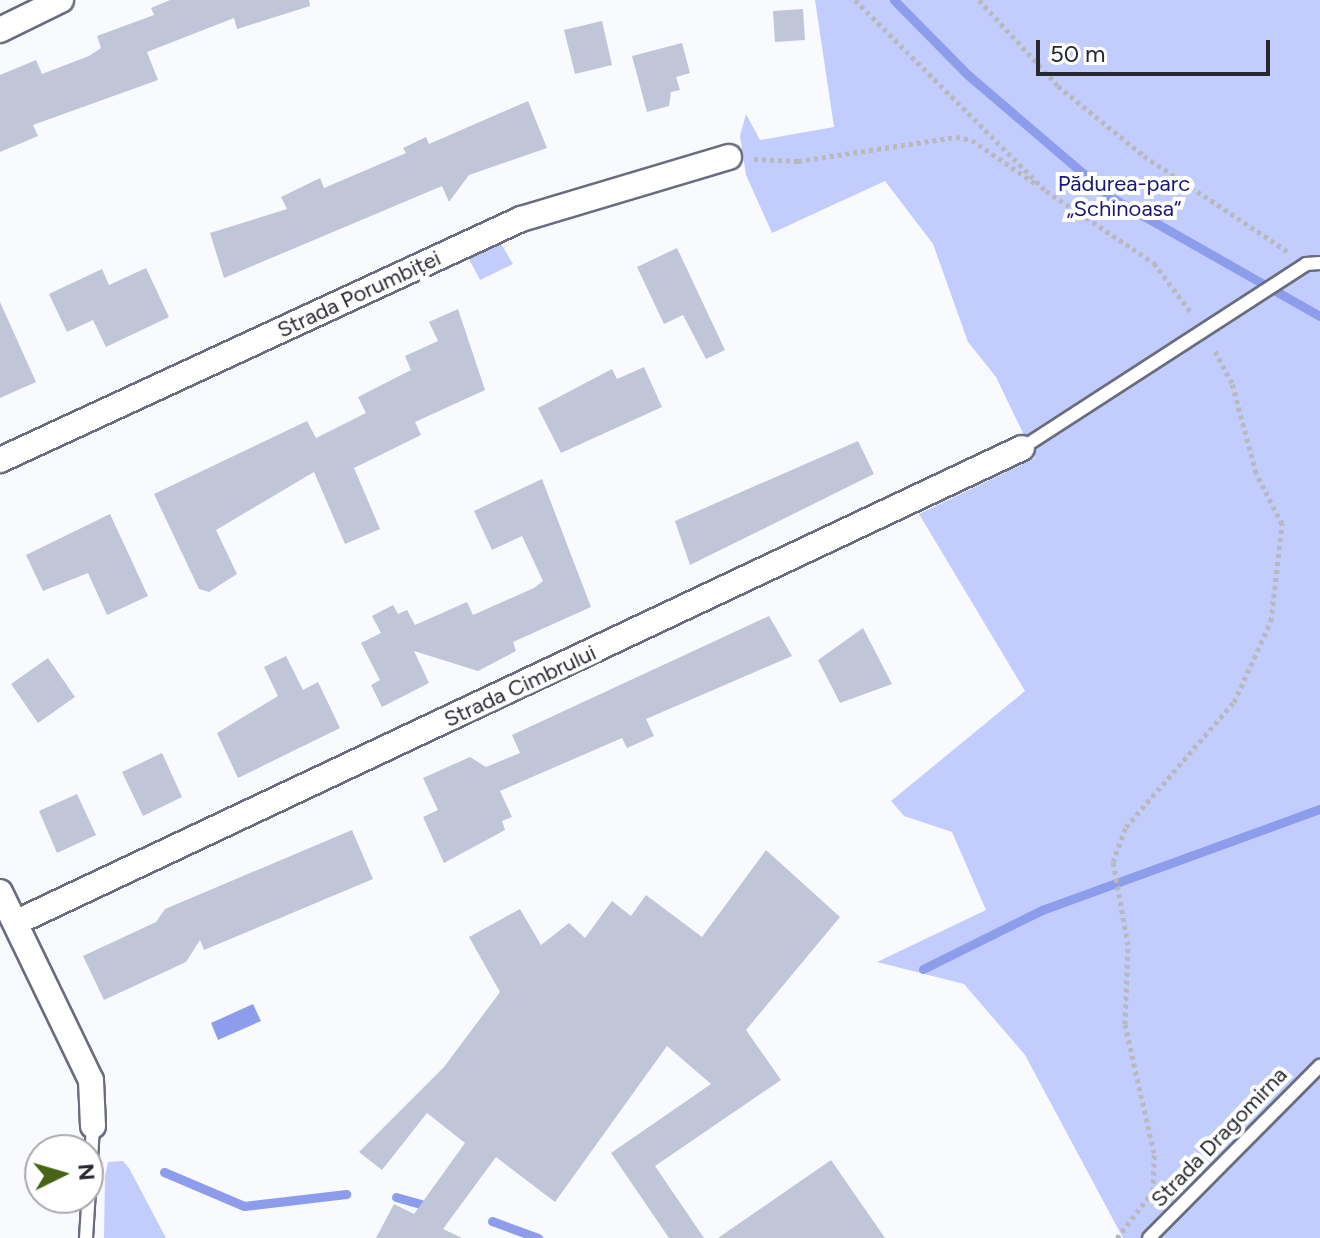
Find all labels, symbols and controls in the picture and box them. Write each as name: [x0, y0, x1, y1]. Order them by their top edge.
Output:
scale bar: [1040, 24, 1274, 74]
text: 50 m: [1050, 39, 1106, 68]
park label: Pădurea-parc „Schinoasa“: [1058, 170, 1190, 222]
street label: Strada Porumbiței: [273, 245, 445, 343]
street label: Strada Cimbrului: [440, 639, 600, 733]
street label: Strada Dragomirna: [1146, 1062, 1292, 1212]
north arrow: [24, 1134, 104, 1214]
text: N: [72, 1162, 101, 1182]

